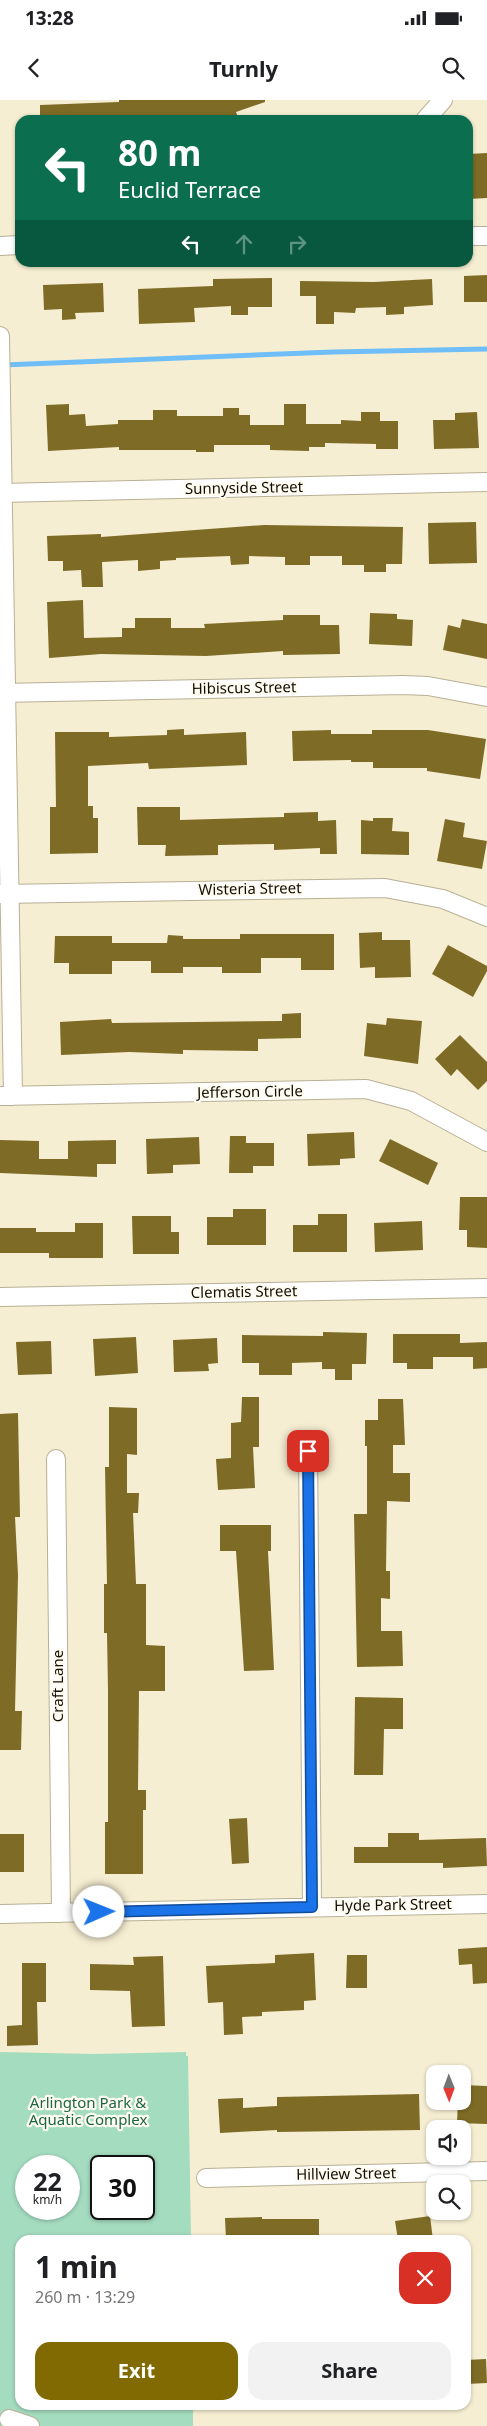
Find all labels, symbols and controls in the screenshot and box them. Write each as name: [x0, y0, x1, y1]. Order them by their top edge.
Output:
text: 13:28: [25, 5, 74, 31]
text: Turnly: [209, 53, 278, 83]
icon: back: [20, 54, 48, 82]
icon: search: [439, 54, 467, 82]
text: 80 m: [118, 129, 201, 176]
icon: left: [35, 135, 100, 200]
text: Euclid Terrace: [118, 174, 261, 204]
icon: left: [177, 230, 205, 258]
icon: ahead: [230, 230, 258, 258]
icon: right: [283, 230, 311, 258]
street label: Sunnyside Street: [185, 476, 304, 498]
street label: Hibiscus Street: [191, 676, 297, 698]
street label: Wisteria Street: [198, 877, 302, 899]
street label: Jefferson Circle: [195, 1080, 303, 1102]
street label: Clematis Street: [191, 1280, 298, 1302]
pin: [287, 1430, 329, 1472]
icon: arrive: [294, 1437, 322, 1465]
street label: Craft Lane: [47, 1650, 67, 1722]
position arrow: [72, 1885, 124, 1937]
street label: Hyde Park Street: [334, 1893, 453, 1915]
north arrow: [426, 2065, 471, 2110]
map controls: [426, 2065, 471, 2220]
park label: Arlington Park & Aquatic Complex: [29, 2092, 147, 2129]
button: sound: [426, 2120, 471, 2165]
speed limit sign: 30: [90, 2155, 155, 2220]
street label: Hillview Street: [296, 2162, 397, 2184]
text: 22: [33, 2164, 62, 2198]
button: search: [426, 2175, 471, 2220]
text: km/h: [33, 2191, 62, 2208]
text: 1 min: [35, 2246, 118, 2287]
button: close: [399, 2252, 451, 2304]
text: 260 m · 13:29: [35, 2286, 135, 2308]
button: Exit: [35, 2342, 238, 2400]
button: Share: [248, 2342, 451, 2400]

